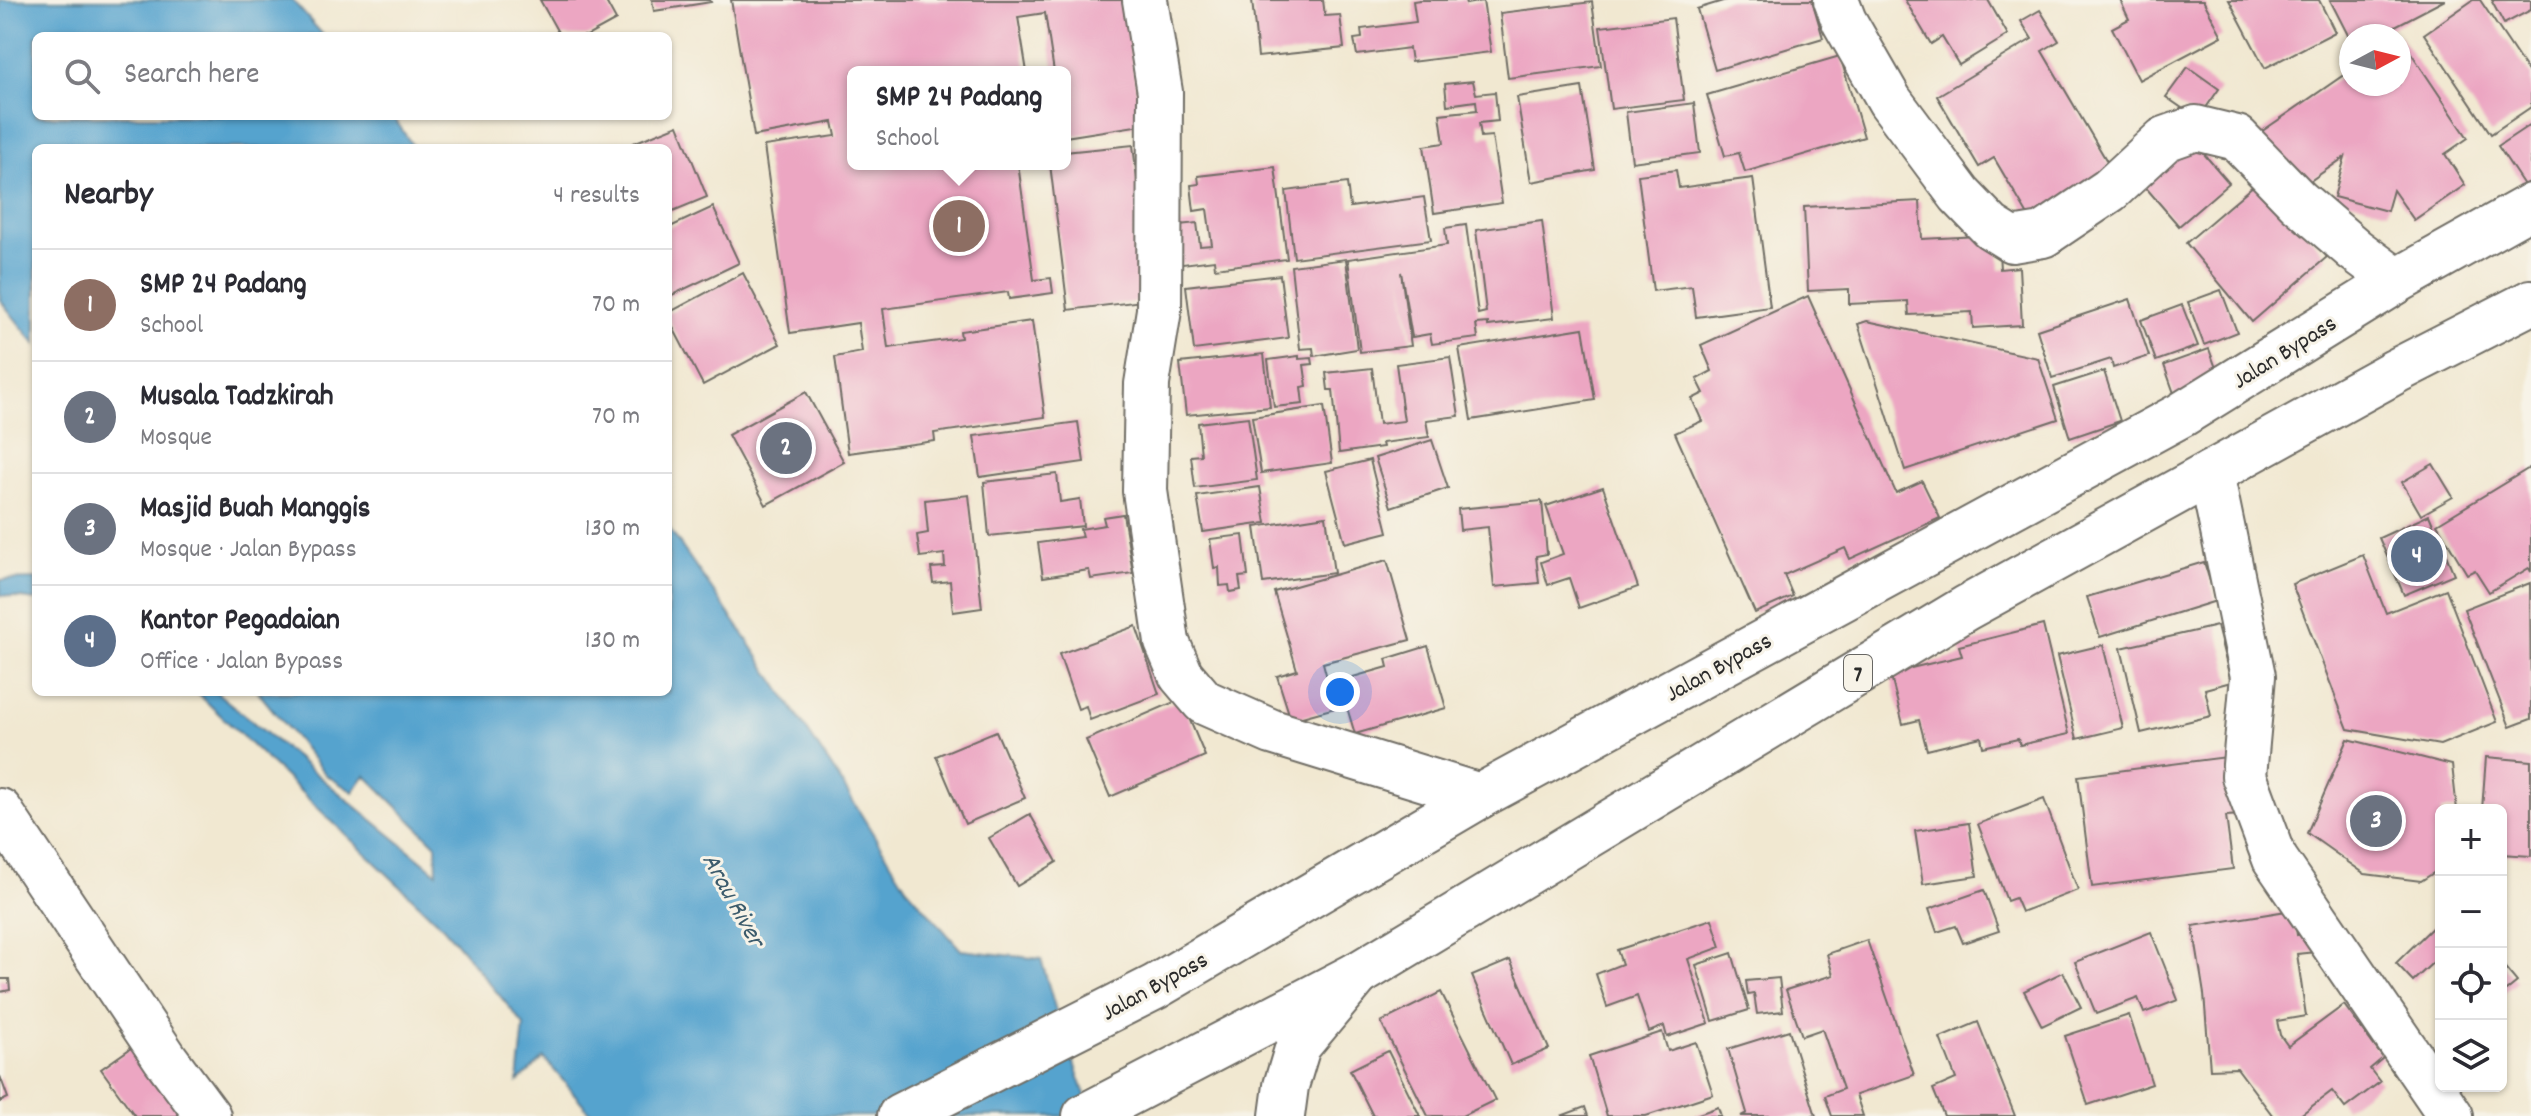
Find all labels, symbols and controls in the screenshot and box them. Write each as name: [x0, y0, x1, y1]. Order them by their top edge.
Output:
north arrow: [2339, 24, 2411, 96]
search box: [32, 32, 672, 120]
icon: search: [60, 54, 104, 98]
text: Search here: [124, 55, 260, 98]
popup: [847, 66, 1071, 170]
text: SMP 24 Padang: [876, 78, 1042, 121]
text: School: [876, 121, 939, 158]
text: Nearby: [64, 172, 153, 221]
text: 4 results: [553, 178, 640, 215]
pin: 1: [933, 196, 985, 256]
text: SMP 24 Padang: [140, 265, 307, 308]
text: 1: [87, 287, 93, 324]
text: 70 m: [592, 287, 640, 324]
text: School: [140, 308, 203, 345]
street label: Jalan Bypass: [2227, 308, 2344, 399]
text: Musala Tadzkirah: [140, 377, 334, 420]
text: 2: [84, 399, 96, 436]
text: 70 m: [592, 399, 640, 436]
pin: 2: [760, 418, 812, 478]
text: Mosque: [140, 420, 212, 457]
text: Masjid Buah Manggis: [140, 489, 370, 532]
text: 3: [84, 511, 96, 548]
text: 130 m: [585, 511, 640, 548]
pin: 4: [2391, 526, 2443, 586]
text: Mosque · Jalan Bypass: [140, 532, 357, 569]
text: Kantor Pegadaian: [140, 601, 340, 644]
text: 4: [85, 623, 95, 660]
text: 130 m: [585, 623, 640, 660]
street label: Jalan Bypass: [1660, 625, 1779, 712]
text: Office · Jalan Bypass: [140, 644, 343, 681]
road number: 7: [1844, 655, 1872, 691]
your location: [1320, 672, 1360, 712]
pin: 3: [2350, 791, 2402, 851]
map controls: [2435, 804, 2507, 1092]
button: +: [2435, 804, 2507, 876]
water label: Arau River: [691, 847, 775, 957]
button: −: [2435, 876, 2507, 948]
street label: Jalan Bypass: [1096, 944, 1215, 1031]
button: locate: [2435, 948, 2507, 1020]
button: layers: [2435, 1020, 2507, 1092]

